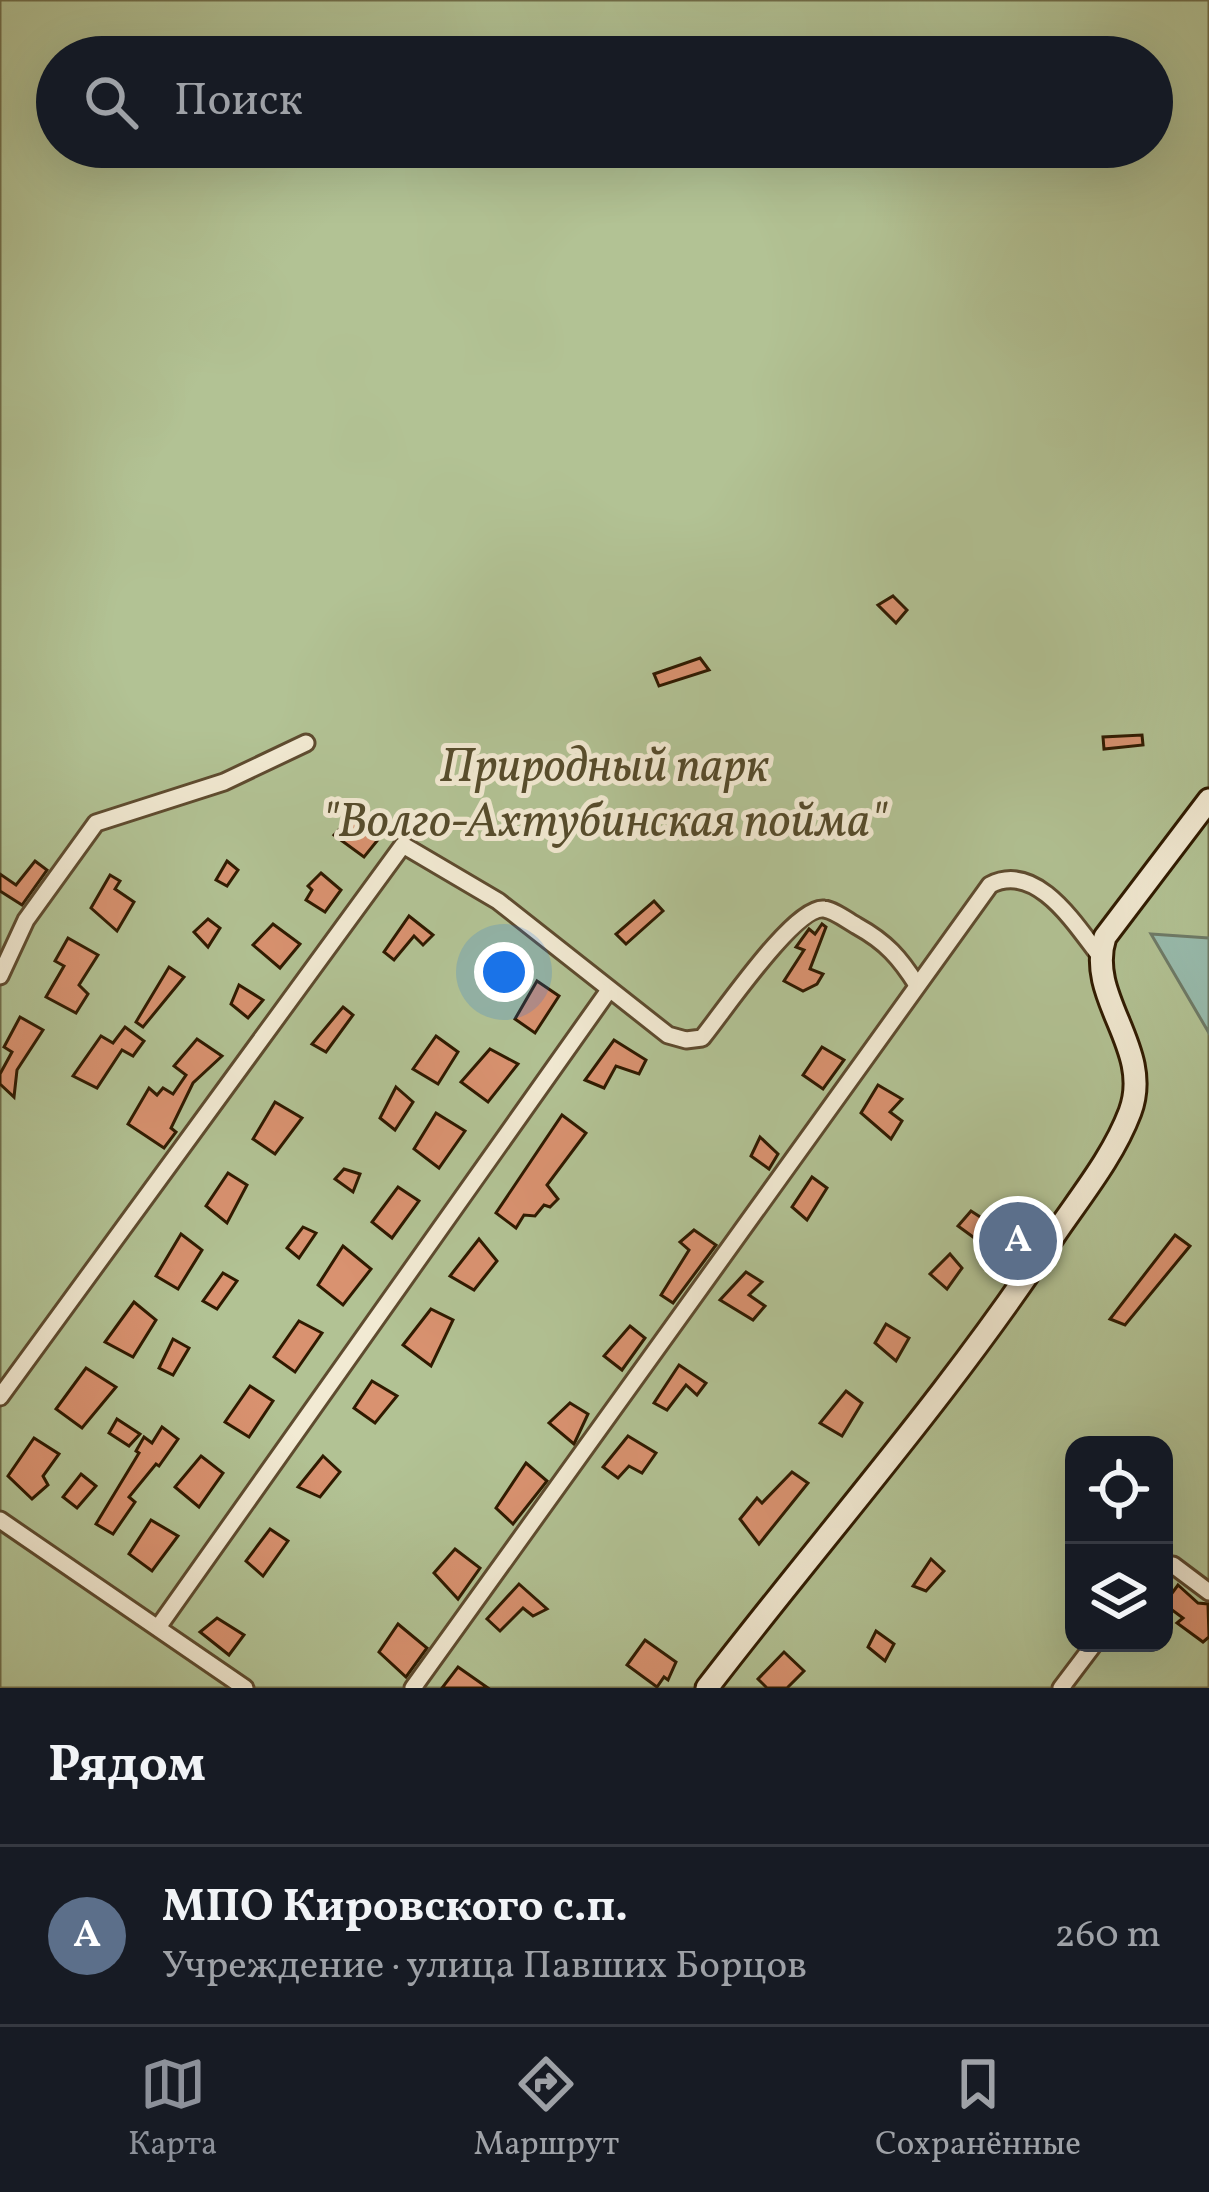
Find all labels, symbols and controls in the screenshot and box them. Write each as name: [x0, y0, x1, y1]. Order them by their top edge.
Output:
search box: [36, 36, 1173, 168]
icon: search: [78, 69, 144, 135]
text: Поиск: [174, 71, 303, 134]
park label: Природный парк "Волго-Ахтубинская пойма": [322, 735, 888, 857]
your location: [474, 942, 534, 1002]
pin: A: [979, 1196, 1057, 1286]
map controls: [1065, 1436, 1173, 1652]
button: locate: [1065, 1436, 1173, 1544]
button: layers: [1065, 1544, 1173, 1652]
text: Рядом: [48, 1731, 206, 1802]
text: МПО Кировского с.п.: [162, 1877, 628, 1940]
text: A: [73, 1909, 101, 1963]
text: 260 m: [1055, 1909, 1161, 1963]
text: Учреждение · улица Павших Борцов: [162, 1940, 807, 1994]
tab: Карта: [128, 2051, 218, 2169]
tab: Маршрут: [474, 2051, 619, 2169]
tab: Сохранённые: [875, 2051, 1081, 2169]

